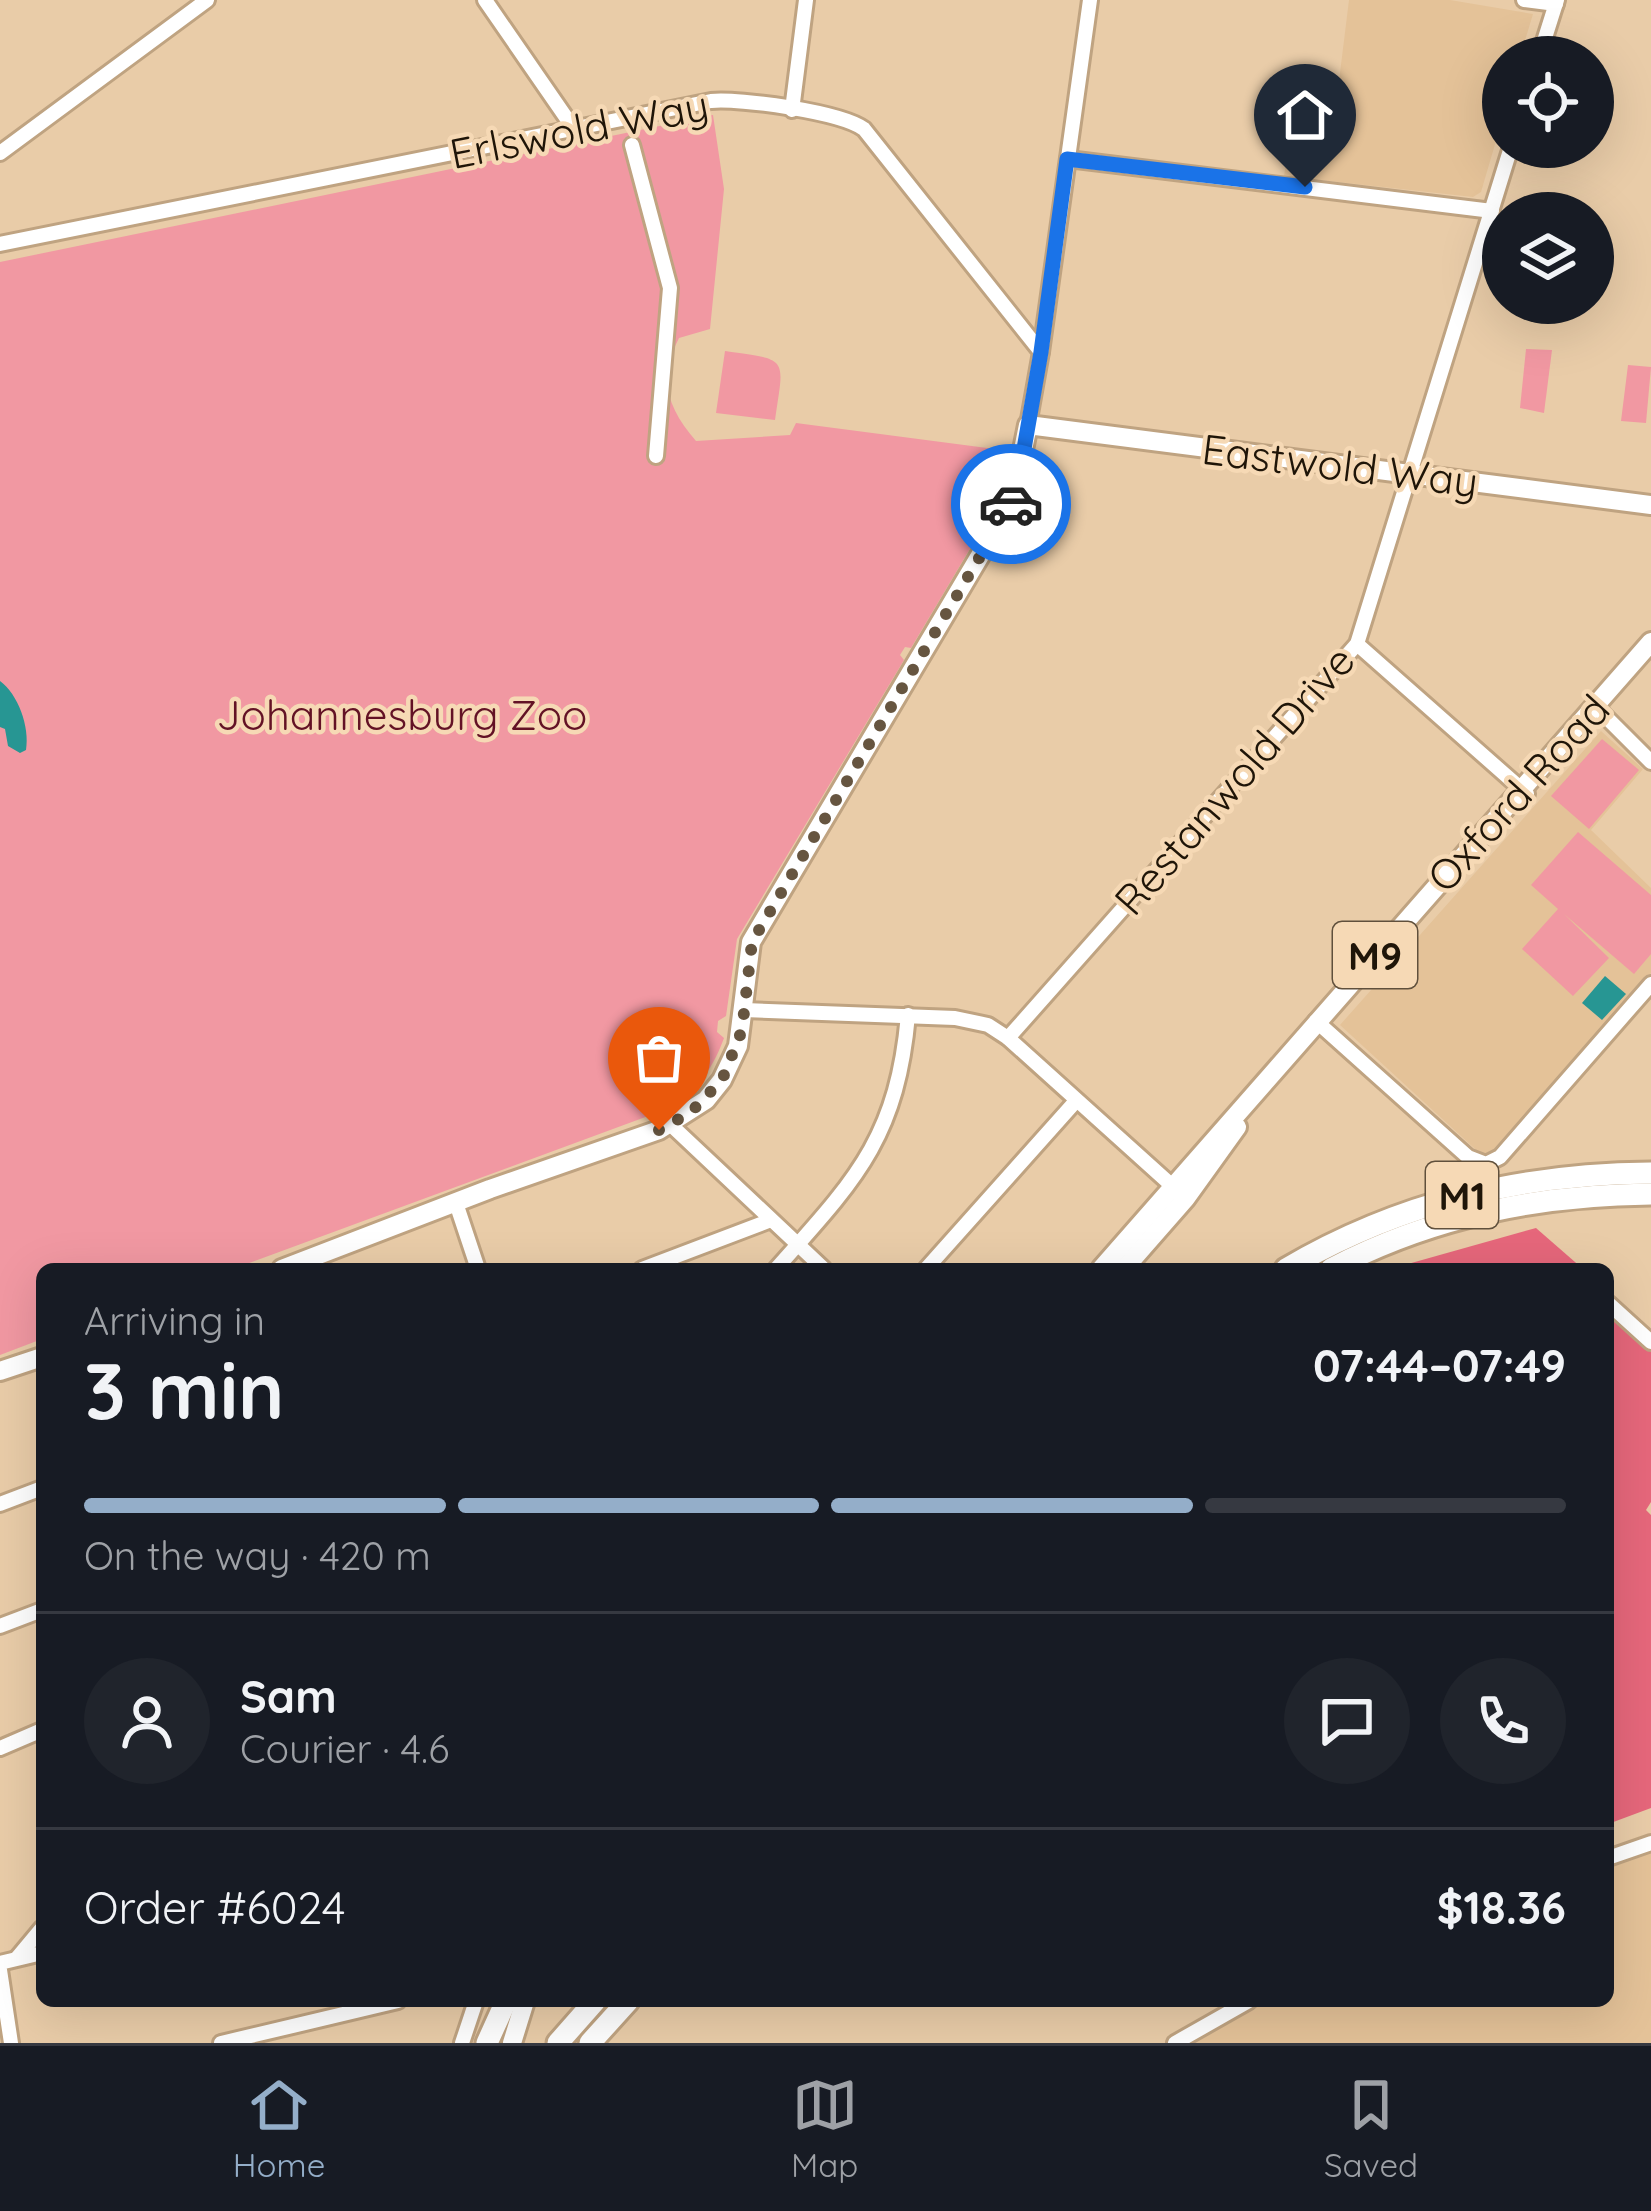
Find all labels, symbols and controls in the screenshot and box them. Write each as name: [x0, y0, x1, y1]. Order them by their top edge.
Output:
map controls: [1482, 36, 1614, 324]
button: locate: [1482, 36, 1614, 168]
pin: [1254, 64, 1356, 187]
street label: Erlswold Way: [445, 78, 713, 180]
icon: home: [1272, 82, 1338, 148]
button: layers: [1482, 192, 1614, 324]
street label: Eastwold Way: [1199, 422, 1481, 508]
courier: [951, 444, 1071, 564]
icon: car: [978, 471, 1044, 537]
street label: Restanwold Drive: [1103, 634, 1365, 926]
street label: Oxford Road: [1416, 683, 1620, 903]
park label: Johannesburg Zoo: [217, 688, 587, 741]
road number: M9: [1333, 922, 1417, 988]
pin: [608, 1007, 710, 1130]
icon: bag: [626, 1025, 692, 1091]
road number: M1: [1426, 1162, 1498, 1228]
text: Arriving in: [84, 1296, 265, 1345]
text: 07:44–07:49: [1313, 1337, 1566, 1393]
text: 3 min: [84, 1341, 285, 1439]
text: On the way · 420 m: [84, 1531, 431, 1580]
button: person: [84, 1658, 210, 1784]
button: chat: [1284, 1658, 1410, 1784]
button: phone: [1440, 1658, 1566, 1784]
text: Sam: [240, 1668, 337, 1724]
text: Courier · 4.6: [240, 1724, 449, 1773]
text: Order #6024: [84, 1879, 346, 1935]
text: $18.36: [1437, 1879, 1566, 1935]
tab: Home: [233, 2072, 325, 2185]
tab: Map: [791, 2072, 858, 2185]
tab: Saved: [1324, 2072, 1418, 2185]

